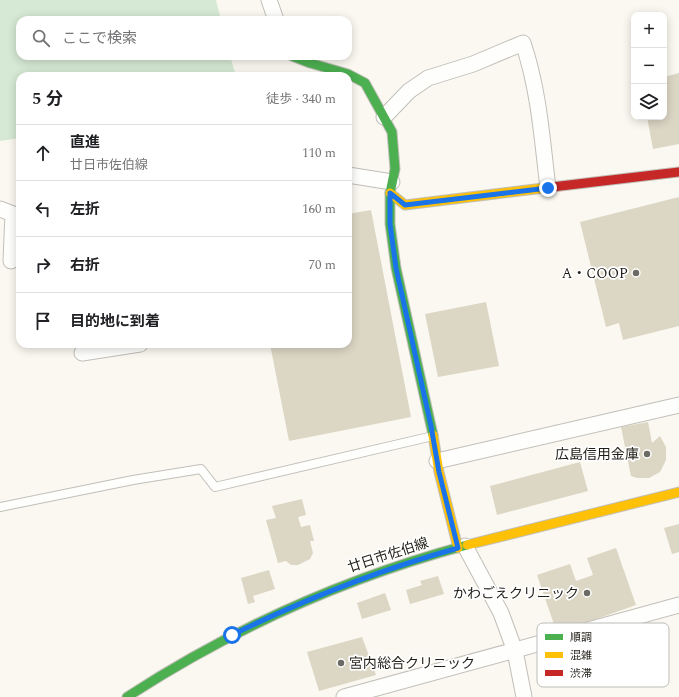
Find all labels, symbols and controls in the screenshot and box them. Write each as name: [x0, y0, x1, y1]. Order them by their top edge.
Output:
map controls: [631, 12, 667, 120]
button: +: [631, 12, 667, 48]
search box: [16, 16, 352, 60]
icon: search: [30, 27, 52, 49]
text: ここで検索: [62, 27, 137, 50]
button: −: [631, 48, 667, 84]
button: layers: [631, 84, 667, 120]
text: 5 分: [32, 86, 63, 112]
text: 徒歩 · 340 m: [266, 89, 336, 109]
text: 直進: [70, 131, 100, 154]
icon: ahead: [32, 142, 54, 164]
text: 110 m: [302, 143, 336, 163]
text: 廿日市佐伯線: [70, 155, 148, 175]
route end: [539, 179, 557, 197]
icon: left: [32, 198, 54, 220]
text: 左折: [70, 198, 100, 221]
text: 160 m: [302, 199, 336, 219]
icon: right: [32, 254, 54, 276]
text: 右折: [70, 254, 100, 277]
text: 70 m: [309, 255, 336, 275]
place label: A・COOP: [562, 263, 628, 284]
marker: A・COOP: [631, 268, 641, 278]
icon: arrive: [32, 310, 54, 332]
text: 目的地に到着: [70, 310, 160, 333]
place label: 広島信用金庫: [555, 444, 639, 465]
marker: 広島信用金庫: [642, 449, 652, 459]
street label: 廿日市佐伯線: [345, 532, 431, 578]
place label: かわごえクリニック: [453, 583, 579, 604]
marker: かわごえクリニック: [582, 588, 592, 598]
legend: [537, 623, 669, 687]
route start: [223, 626, 241, 644]
text: 順調: [570, 629, 592, 646]
text: 混雑: [570, 647, 592, 664]
place label: 宮内総合クリニック: [349, 653, 475, 674]
marker: 宮内総合クリニック: [336, 658, 346, 668]
text: 渋滞: [570, 665, 592, 682]

